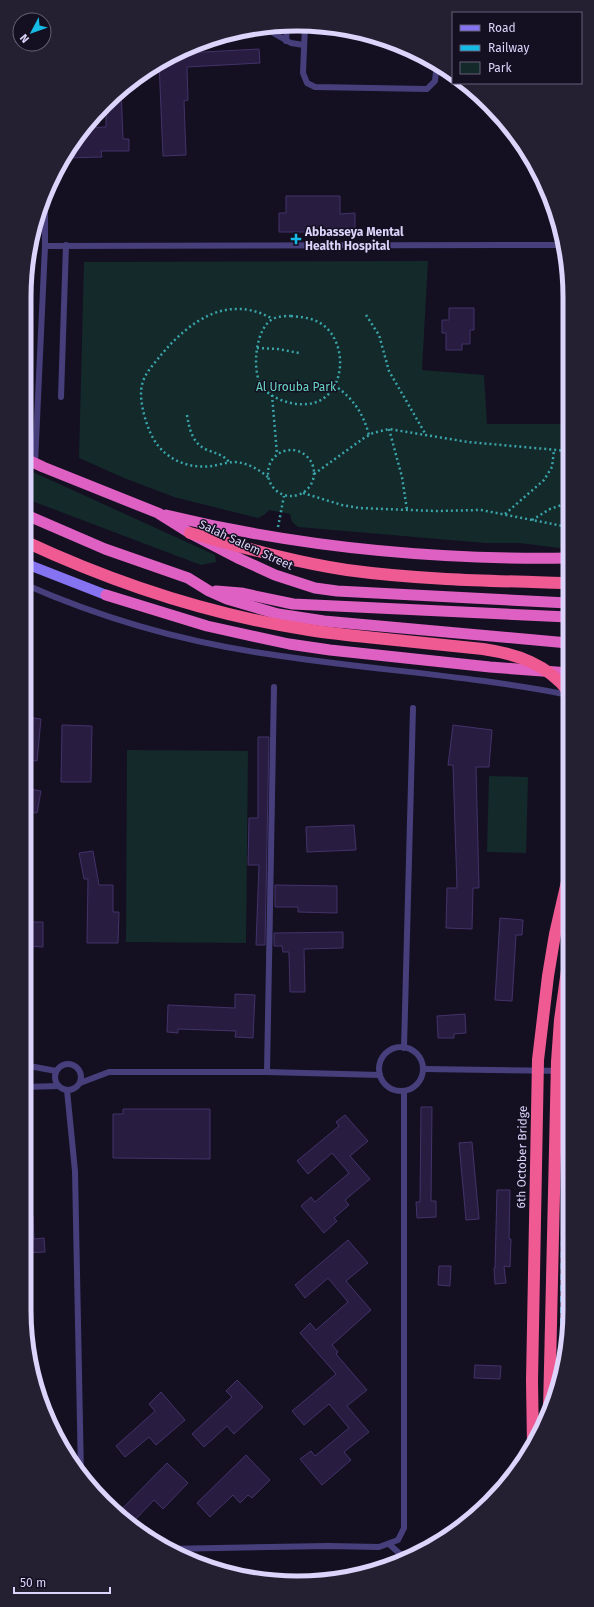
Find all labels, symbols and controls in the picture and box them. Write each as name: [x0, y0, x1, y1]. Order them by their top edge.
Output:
north arrow: [12, 12, 52, 52]
legend: [452, 12, 582, 84]
text: Road: [488, 21, 516, 35]
text: N: [18, 31, 32, 45]
text: Railway: [488, 41, 529, 55]
text: Park: [488, 61, 512, 75]
place label: Abbasseya Mental Health Hospital: [304, 225, 404, 253]
marker: Abbasseya Mental Health Hospital: [290, 233, 302, 245]
park label: Al Urouba Park: [256, 380, 337, 394]
street label: Salah Salem Street: [197, 517, 296, 573]
street label: 6th October Bridge: [514, 1106, 530, 1208]
scale bar: [14, 1569, 110, 1595]
text: 50 m: [20, 1576, 46, 1590]

